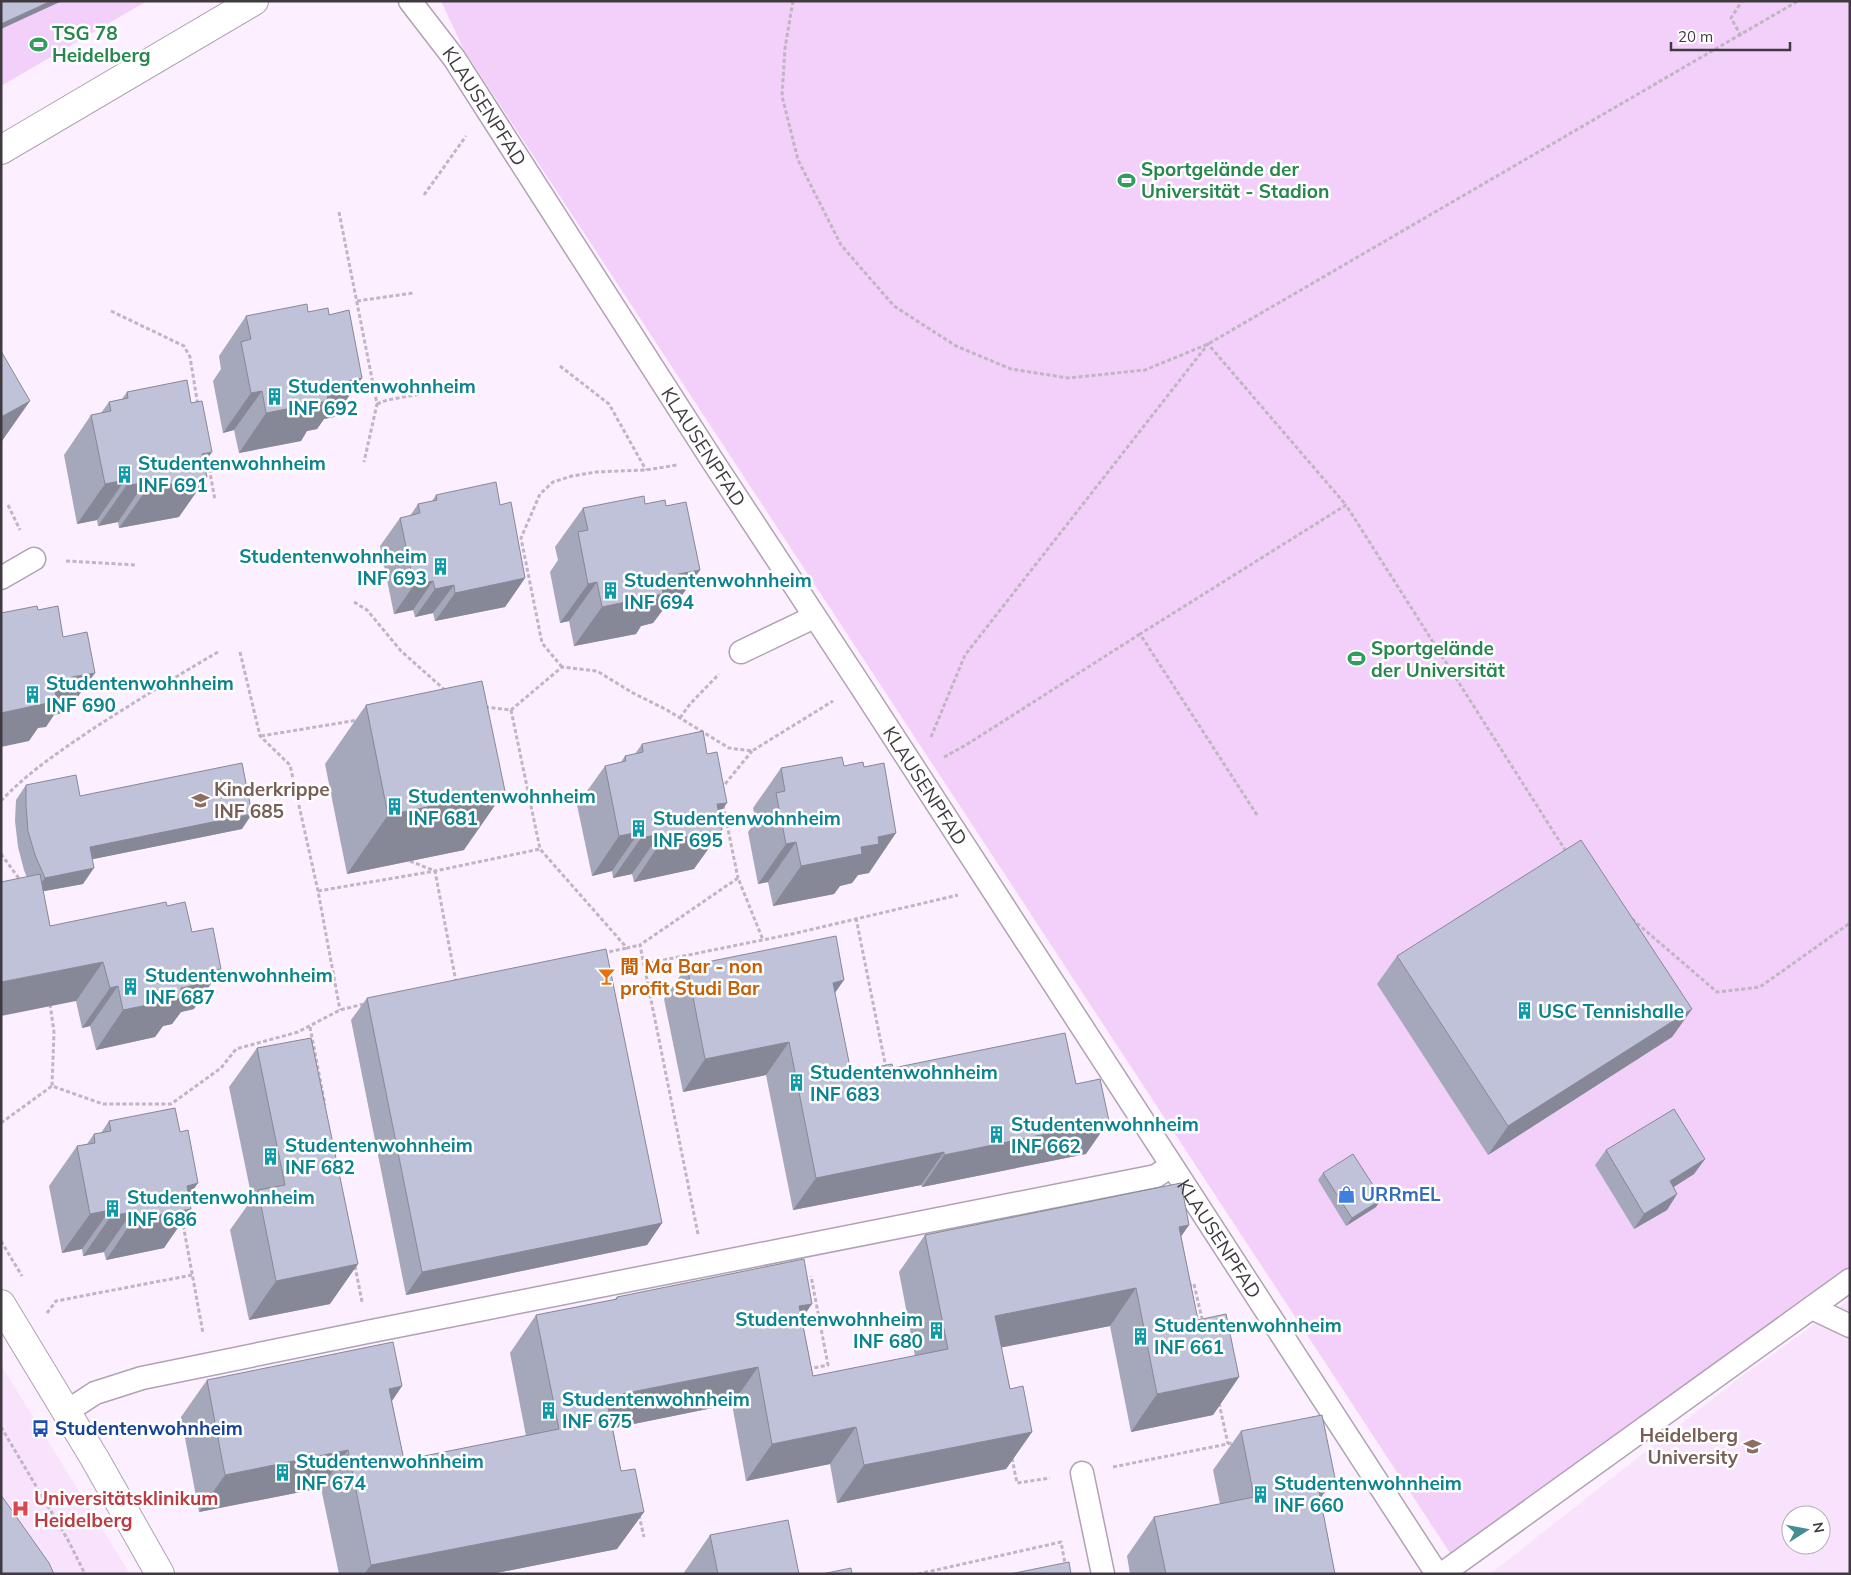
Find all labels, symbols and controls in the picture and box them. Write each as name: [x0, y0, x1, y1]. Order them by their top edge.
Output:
scale bar: [1671, 20, 1790, 52]
place label: TSG 78 Heidelberg: [52, 21, 151, 67]
text: 20 m: [1678, 27, 1713, 46]
sports icon: TSG 78 Heidelberg: [28, 34, 48, 54]
street label: KLAUSENPFAD: [437, 41, 532, 170]
place label: Sportgelände der Universität - Stadion: [1141, 157, 1329, 203]
sports icon: Sportgelände der Universität - Stadion: [1117, 170, 1137, 190]
place label: Studentenwohnheim INF 692: [288, 374, 476, 420]
street label: KLAUSENPFAD: [656, 383, 751, 511]
building icon: Studentenwohnheim INF 692: [264, 387, 284, 407]
place label: Studentenwohnheim INF 691: [138, 451, 326, 497]
building icon: Studentenwohnheim INF 691: [114, 464, 134, 484]
place label: Studentenwohnheim INF 693: [239, 544, 427, 590]
building icon: Studentenwohnheim INF 693: [431, 557, 451, 577]
place label: Studentenwohnheim INF 694: [624, 568, 812, 614]
building icon: Studentenwohnheim INF 694: [600, 581, 620, 601]
place label: Sportgelände der Universität: [1371, 636, 1505, 682]
sports icon: Sportgelände der Universität: [1347, 649, 1367, 669]
place label: Studentenwohnheim INF 690: [46, 671, 234, 717]
building icon: Studentenwohnheim INF 690: [22, 684, 42, 704]
street label: KLAUSENPFAD: [878, 722, 973, 850]
place label: Kinderkrippe INF 685: [214, 777, 330, 823]
place label: Studentenwohnheim INF 681: [408, 784, 596, 830]
school or university icon: Kinderkrippe INF 685: [190, 790, 210, 810]
building icon: Studentenwohnheim INF 681: [384, 797, 404, 817]
place label: Studentenwohnheim INF 695: [653, 806, 841, 852]
building icon: Studentenwohnheim INF 695: [629, 819, 649, 839]
place label: 間 Ma Bar - non profit Studi Bar: [620, 954, 763, 1000]
place label: Studentenwohnheim INF 687: [145, 963, 333, 1009]
bar icon: 間 Ma Bar - non profit Studi Bar: [596, 967, 616, 987]
building icon: Studentenwohnheim INF 687: [121, 976, 141, 996]
place label: USC Tennishalle: [1538, 999, 1684, 1023]
building icon: USC Tennishalle: [1514, 1001, 1534, 1021]
place label: Studentenwohnheim INF 683: [810, 1060, 998, 1106]
building icon: Studentenwohnheim INF 683: [786, 1073, 806, 1093]
place label: Studentenwohnheim INF 662: [1011, 1112, 1199, 1158]
building icon: Studentenwohnheim INF 662: [987, 1125, 1007, 1145]
place label: Studentenwohnheim INF 682: [285, 1133, 473, 1179]
building icon: Studentenwohnheim INF 682: [261, 1146, 281, 1166]
street label: KLAUSENPFAD: [1172, 1175, 1267, 1303]
place label: URRmEL: [1361, 1182, 1441, 1206]
shop icon: URRmEL: [1337, 1184, 1357, 1204]
place label: Studentenwohnheim INF 686: [127, 1185, 315, 1231]
building icon: Studentenwohnheim INF 686: [103, 1198, 123, 1218]
place label: Studentenwohnheim INF 680: [735, 1307, 923, 1353]
place label: Studentenwohnheim INF 661: [1154, 1313, 1342, 1359]
building icon: Studentenwohnheim INF 680: [927, 1320, 947, 1340]
building icon: Studentenwohnheim INF 661: [1130, 1326, 1150, 1346]
place label: Studentenwohnheim INF 675: [562, 1387, 750, 1433]
building icon: Studentenwohnheim INF 675: [538, 1400, 558, 1420]
place label: Studentenwohnheim: [55, 1416, 243, 1440]
bus stop icon: Studentenwohnheim: [31, 1418, 51, 1438]
place label: Heidelberg University: [1639, 1423, 1739, 1469]
school or university icon: Heidelberg University: [1742, 1436, 1762, 1456]
place label: Studentenwohnheim INF 674: [296, 1449, 484, 1495]
building icon: Studentenwohnheim INF 674: [272, 1462, 292, 1482]
place label: Studentenwohnheim INF 660: [1274, 1471, 1462, 1517]
building icon: Studentenwohnheim INF 660: [1250, 1484, 1270, 1504]
place label: Universitätsklinikum Heidelberg: [34, 1486, 218, 1532]
hospital icon: Universitätsklinikum Heidelberg: [10, 1499, 30, 1519]
north arrow: [1781, 1505, 1831, 1555]
text: N: [1809, 1521, 1829, 1534]

